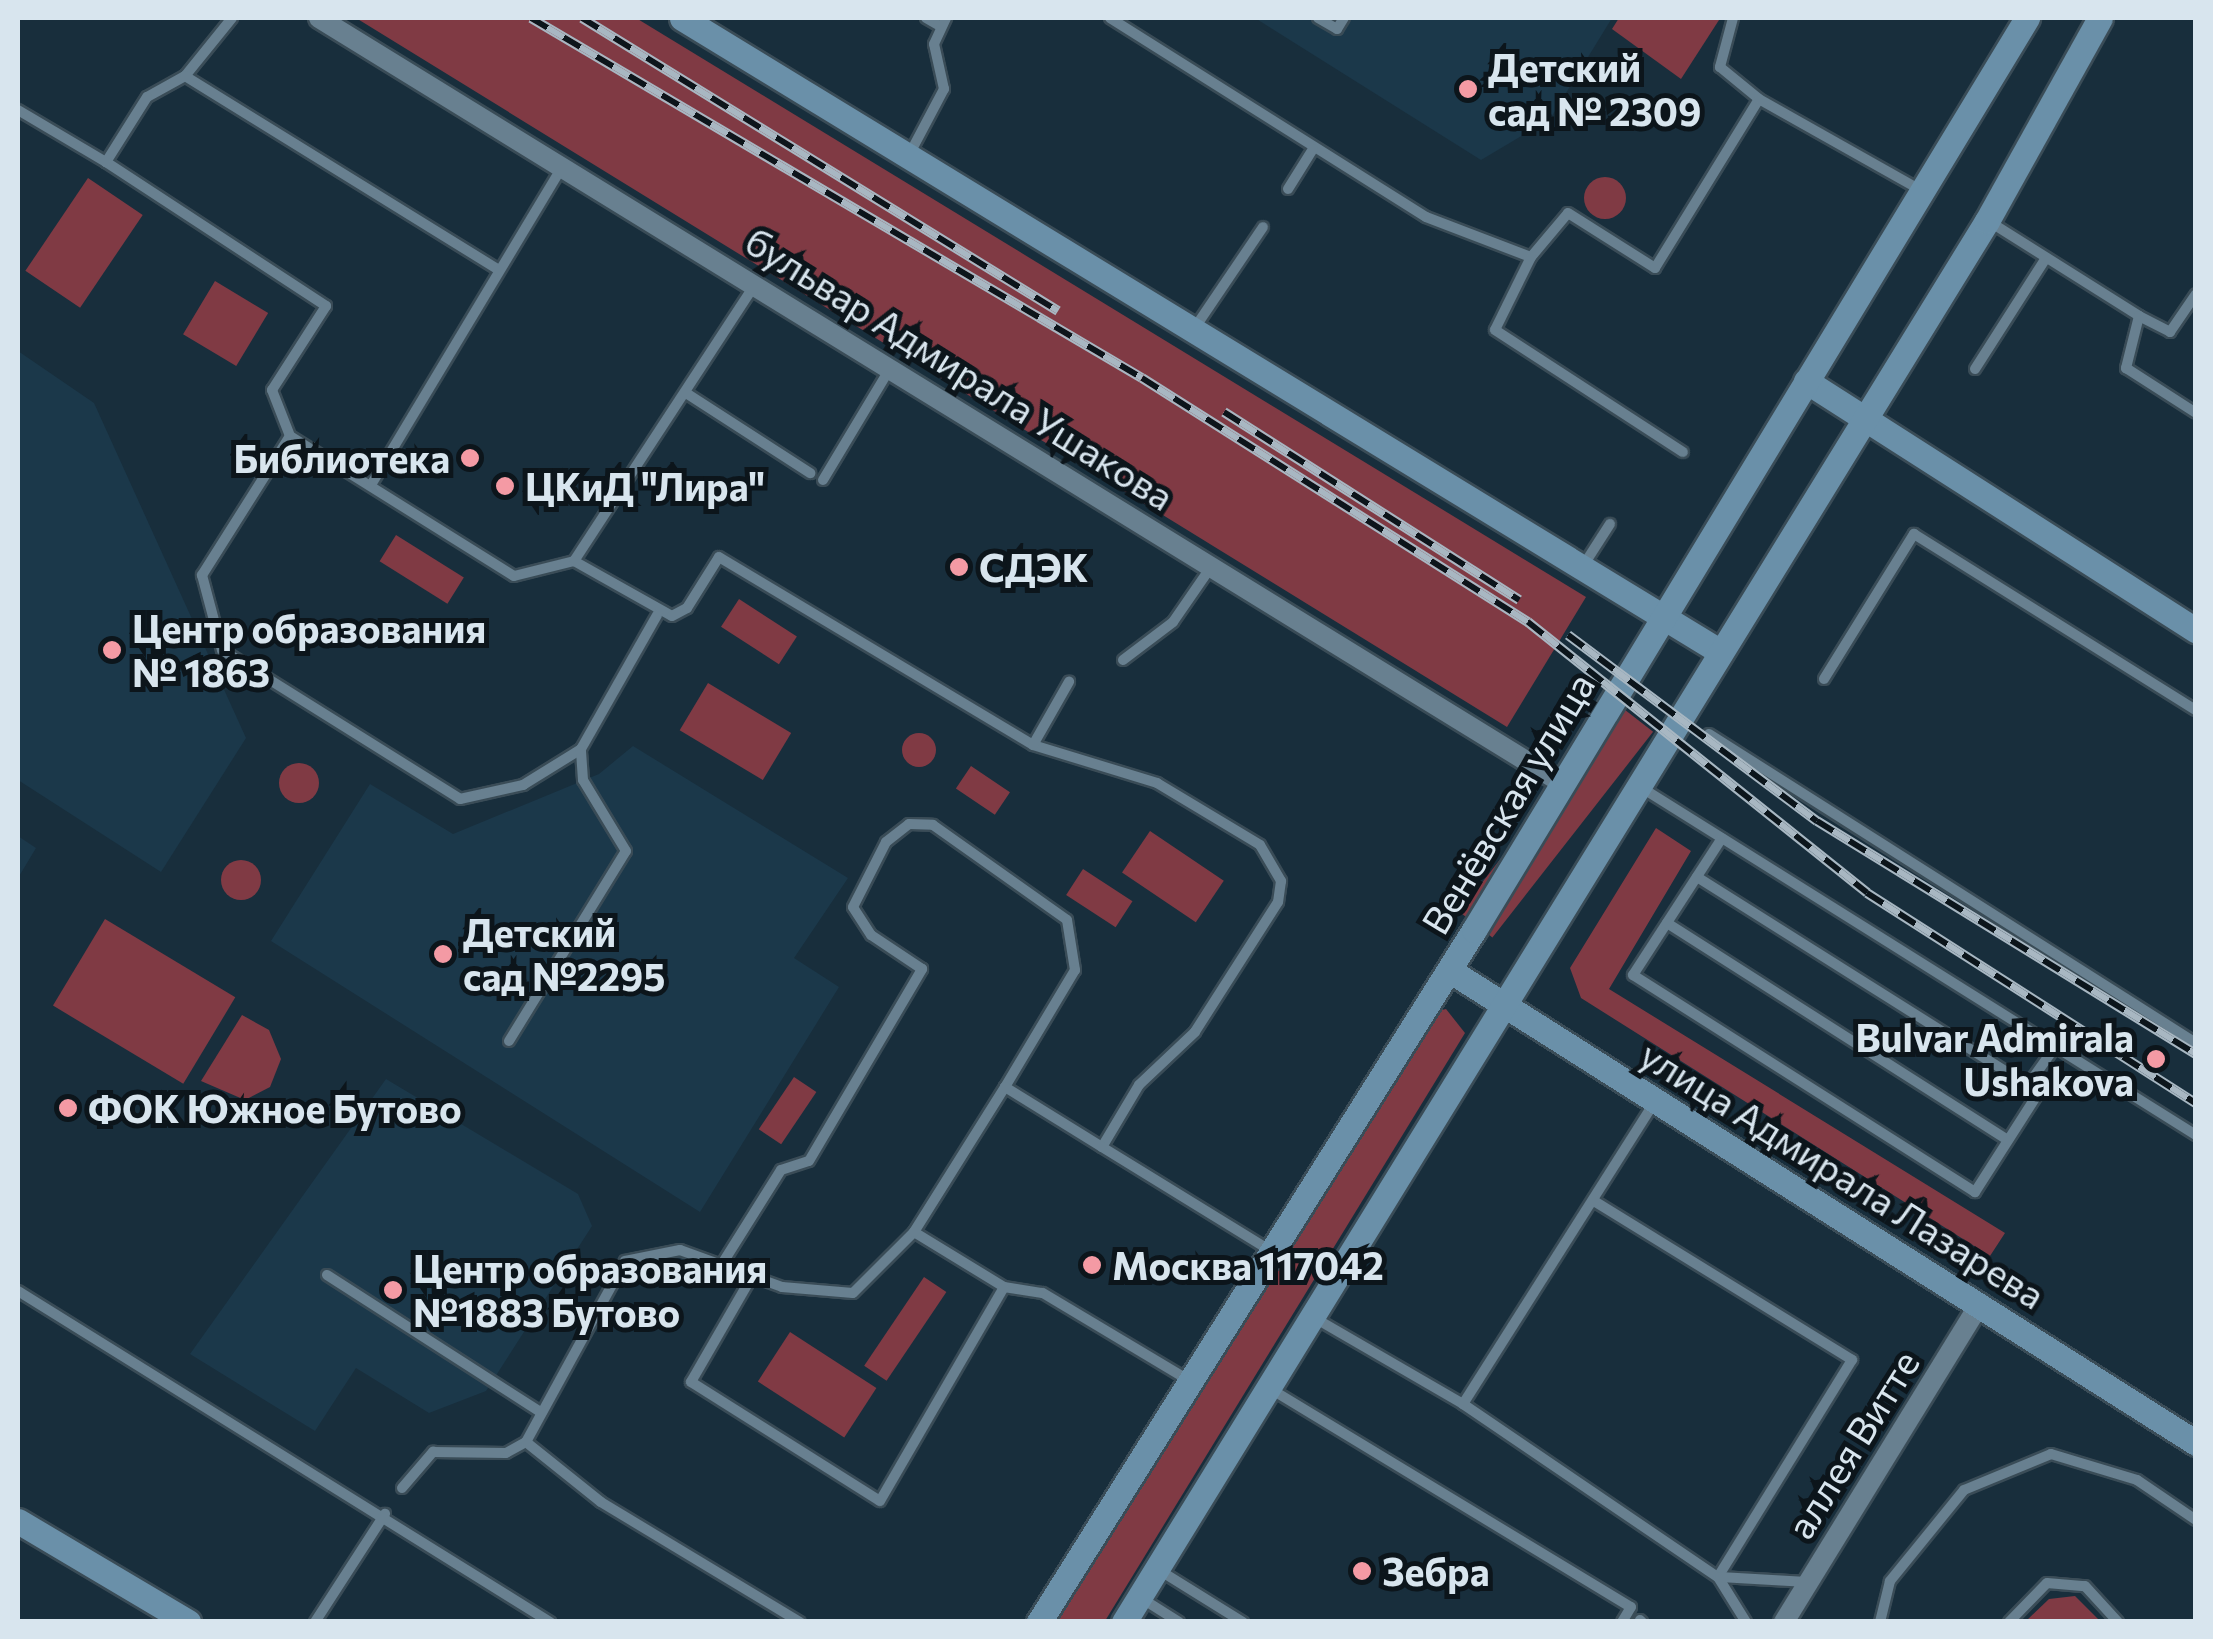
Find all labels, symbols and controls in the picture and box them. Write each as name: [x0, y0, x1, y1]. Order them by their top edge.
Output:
place label: Детский сад № 2309: [1488, 44, 1702, 133]
marker: Детский сад № 2309: [1457, 78, 1479, 100]
street label: бульвар Адмирала Ушакова: [737, 217, 1183, 519]
place label: Библиотека: [233, 435, 450, 481]
marker: Библиотека: [459, 447, 481, 469]
place label: ЦКиД "Лира": [525, 463, 765, 509]
marker: ЦКиД "Лира": [494, 475, 516, 497]
place label: СДЭК: [979, 544, 1088, 590]
marker: СДЭК: [948, 556, 970, 578]
place label: Центр образования № 1863: [132, 605, 486, 694]
marker: Центр образования № 1863: [101, 639, 123, 661]
street label: Венёвская улица: [1411, 664, 1603, 942]
place label: Детский сад №2295: [463, 909, 665, 998]
marker: Детский сад №2295: [432, 943, 454, 965]
place label: Bulvar Admirala Ushakova: [1856, 1014, 2134, 1104]
street label: улица Адмирала Лазарева: [1633, 1031, 2053, 1317]
marker: Bulvar Admirala Ushakova: [2143, 1046, 2169, 1072]
place label: ФОК Южное Бутово: [88, 1085, 462, 1131]
marker: ФОК Южное Бутово: [57, 1097, 79, 1119]
place label: Москва 117042: [1112, 1242, 1384, 1288]
place label: Центр образования №1883 Бутово: [413, 1245, 767, 1334]
marker: Москва 117042: [1081, 1254, 1103, 1276]
marker: Центр образования №1883 Бутово: [382, 1279, 404, 1301]
street label: аллея Витте: [1776, 1342, 1928, 1546]
place label: Зебра: [1382, 1548, 1490, 1594]
marker: Зебра: [1351, 1560, 1373, 1582]

